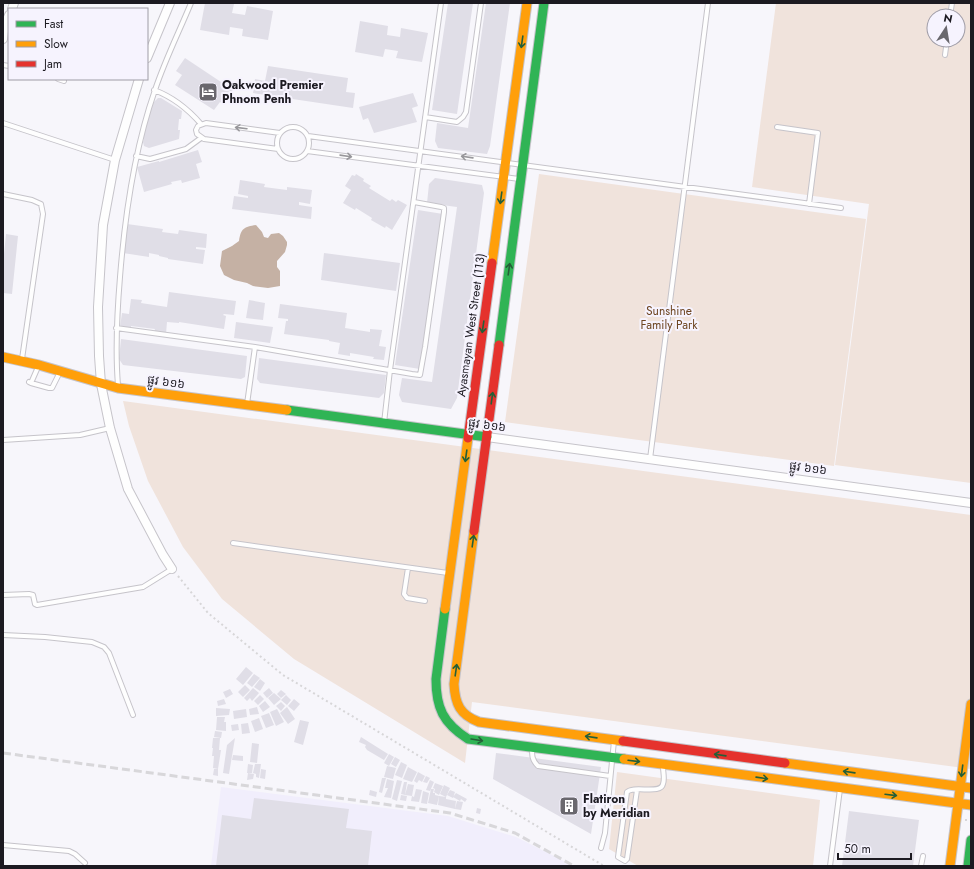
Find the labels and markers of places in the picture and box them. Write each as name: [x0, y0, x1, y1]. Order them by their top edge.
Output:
place label: Oakwood Premier Phnom Penh: [222, 76, 323, 108]
hotel icon: Oakwood Premier Phnom Penh: [197, 81, 219, 103]
place label: Flatiron by Meridian: [583, 790, 650, 822]
building icon: Flatiron by Meridian: [558, 795, 580, 817]

